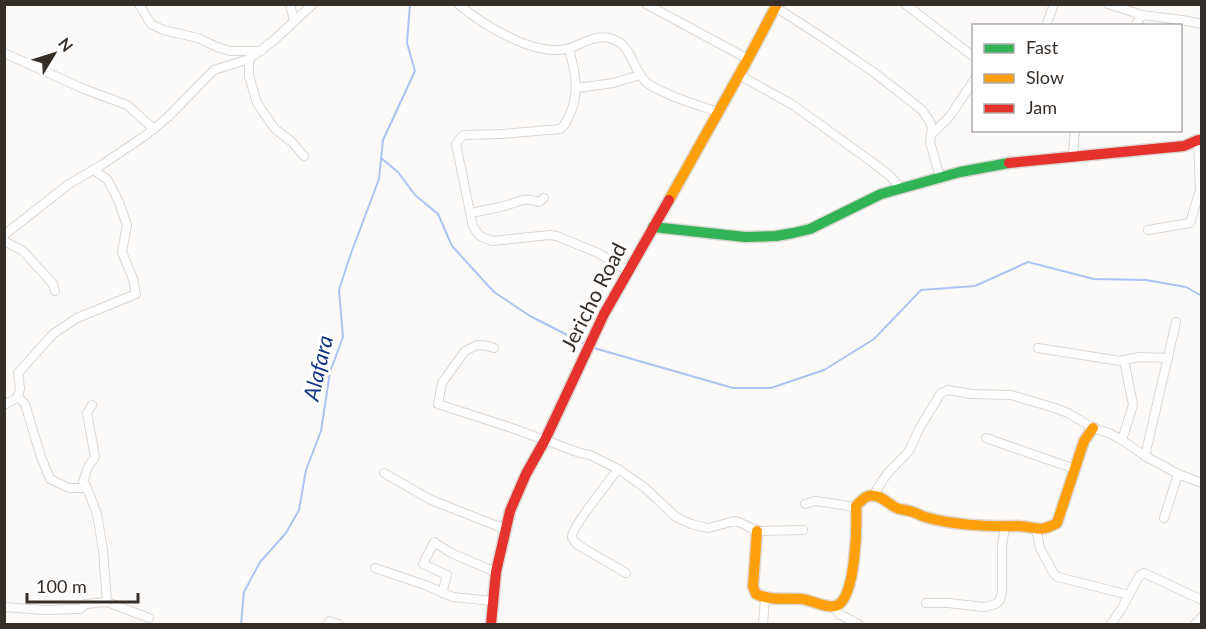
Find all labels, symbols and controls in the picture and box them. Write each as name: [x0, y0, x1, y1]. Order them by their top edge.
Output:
north arrow: [24, 24, 84, 84]
legend: [972, 24, 1182, 132]
text: N: [55, 34, 77, 55]
text: Fast: [1026, 36, 1059, 58]
text: Slow: [1026, 66, 1064, 88]
text: Jam: [1026, 96, 1057, 118]
street label: Jericho Road: [555, 238, 631, 355]
water label: Alafara: [297, 333, 338, 404]
scale bar: [27, 566, 138, 604]
text: 100 m: [36, 575, 87, 597]

